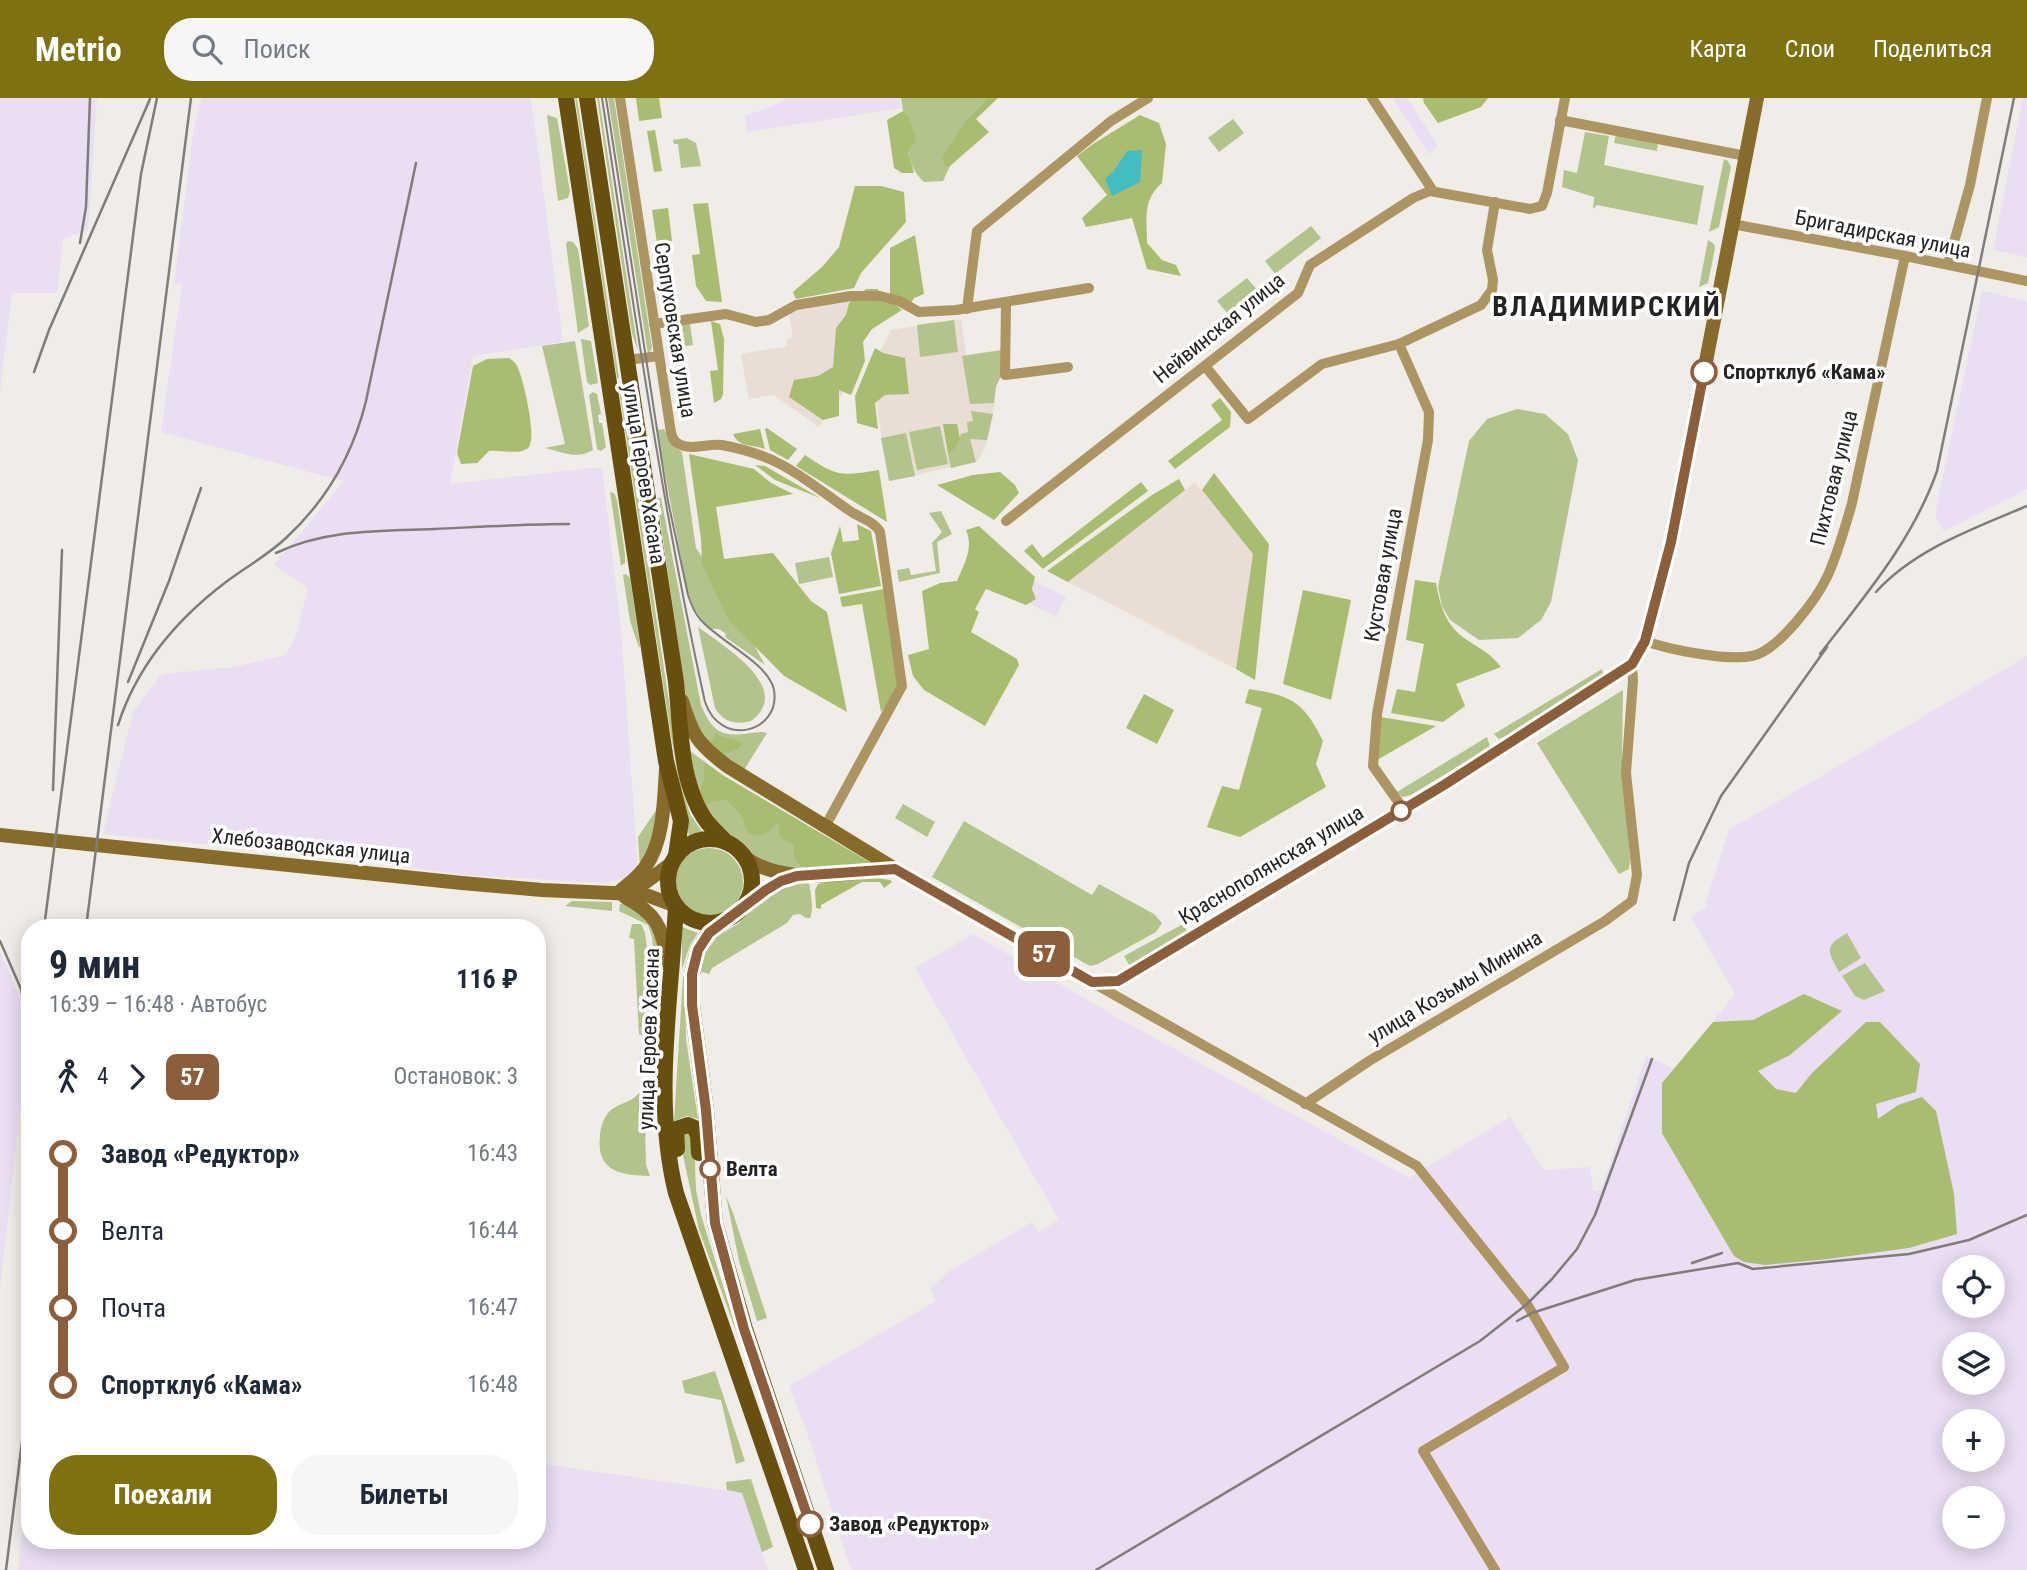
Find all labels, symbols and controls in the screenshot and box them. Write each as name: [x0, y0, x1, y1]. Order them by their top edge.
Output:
search box: [164, 18, 654, 81]
text: Metrio: [35, 30, 122, 69]
icon: search: [188, 30, 226, 68]
text: Поиск: [244, 34, 311, 64]
text: Карта: [1689, 35, 1747, 63]
text: Слои: [1785, 35, 1835, 63]
text: Поделиться: [1873, 35, 1992, 63]
street label: Бригадирская улица: [1793, 205, 1973, 263]
street label: Серпуховская улица: [649, 241, 701, 419]
street label: Нейвинская улица: [1149, 268, 1289, 388]
district label: ВЛАДИМИРСКИЙ: [1492, 290, 1722, 323]
marker: Спортклуб «Кама»: [1691, 359, 1717, 385]
place label: Спортклуб «Кама»: [1723, 360, 1886, 384]
street label: улица Героев Хасана: [618, 382, 670, 566]
street label: Пихтовая улица: [1806, 408, 1862, 548]
street label: Кустовая улица: [1359, 506, 1407, 644]
street label: Краснополянская улица: [1174, 800, 1368, 930]
unlabelled marker: [1391, 801, 1411, 821]
street label: Хлебозаводская улица: [210, 824, 412, 868]
street label: улица Козьмы Минина: [1364, 926, 1546, 1048]
line badge: 57: [1012, 931, 1076, 977]
text: 57: [1032, 940, 1056, 968]
text: 9 мин: [49, 943, 140, 987]
street label: улица Героев Хасана: [634, 948, 664, 1130]
text: 116 ₽: [456, 964, 518, 994]
text: 16:39 – 16:48 · Автобус: [49, 991, 267, 1018]
icon: walk: [49, 1058, 87, 1096]
icon: forward: [118, 1058, 156, 1096]
text: 4: [97, 1063, 108, 1090]
text: 57: [180, 1063, 205, 1091]
text: Остановок: 3: [394, 1063, 518, 1090]
text: Завод «Редуктор»: [101, 1139, 300, 1169]
text: 16:43: [467, 1140, 518, 1167]
place label: Велта: [726, 1157, 778, 1181]
marker: Велта: [700, 1159, 720, 1179]
text: Велта: [101, 1216, 164, 1246]
text: 16:44: [467, 1217, 518, 1244]
map controls: [1942, 1255, 2005, 1549]
button: locate: [1942, 1255, 2005, 1318]
text: Почта: [101, 1293, 166, 1323]
text: 16:47: [467, 1294, 518, 1321]
button: layers: [1942, 1332, 2005, 1395]
text: Спортклуб «Кама»: [101, 1370, 302, 1400]
text: 16:48: [467, 1371, 518, 1398]
button: +: [1942, 1409, 2005, 1472]
button: Поехали: [49, 1455, 277, 1535]
button: Билеты: [291, 1455, 518, 1535]
button: −: [1942, 1486, 2005, 1549]
marker: Завод «Редуктор»: [797, 1511, 823, 1537]
place label: Завод «Редуктор»: [829, 1512, 990, 1536]

